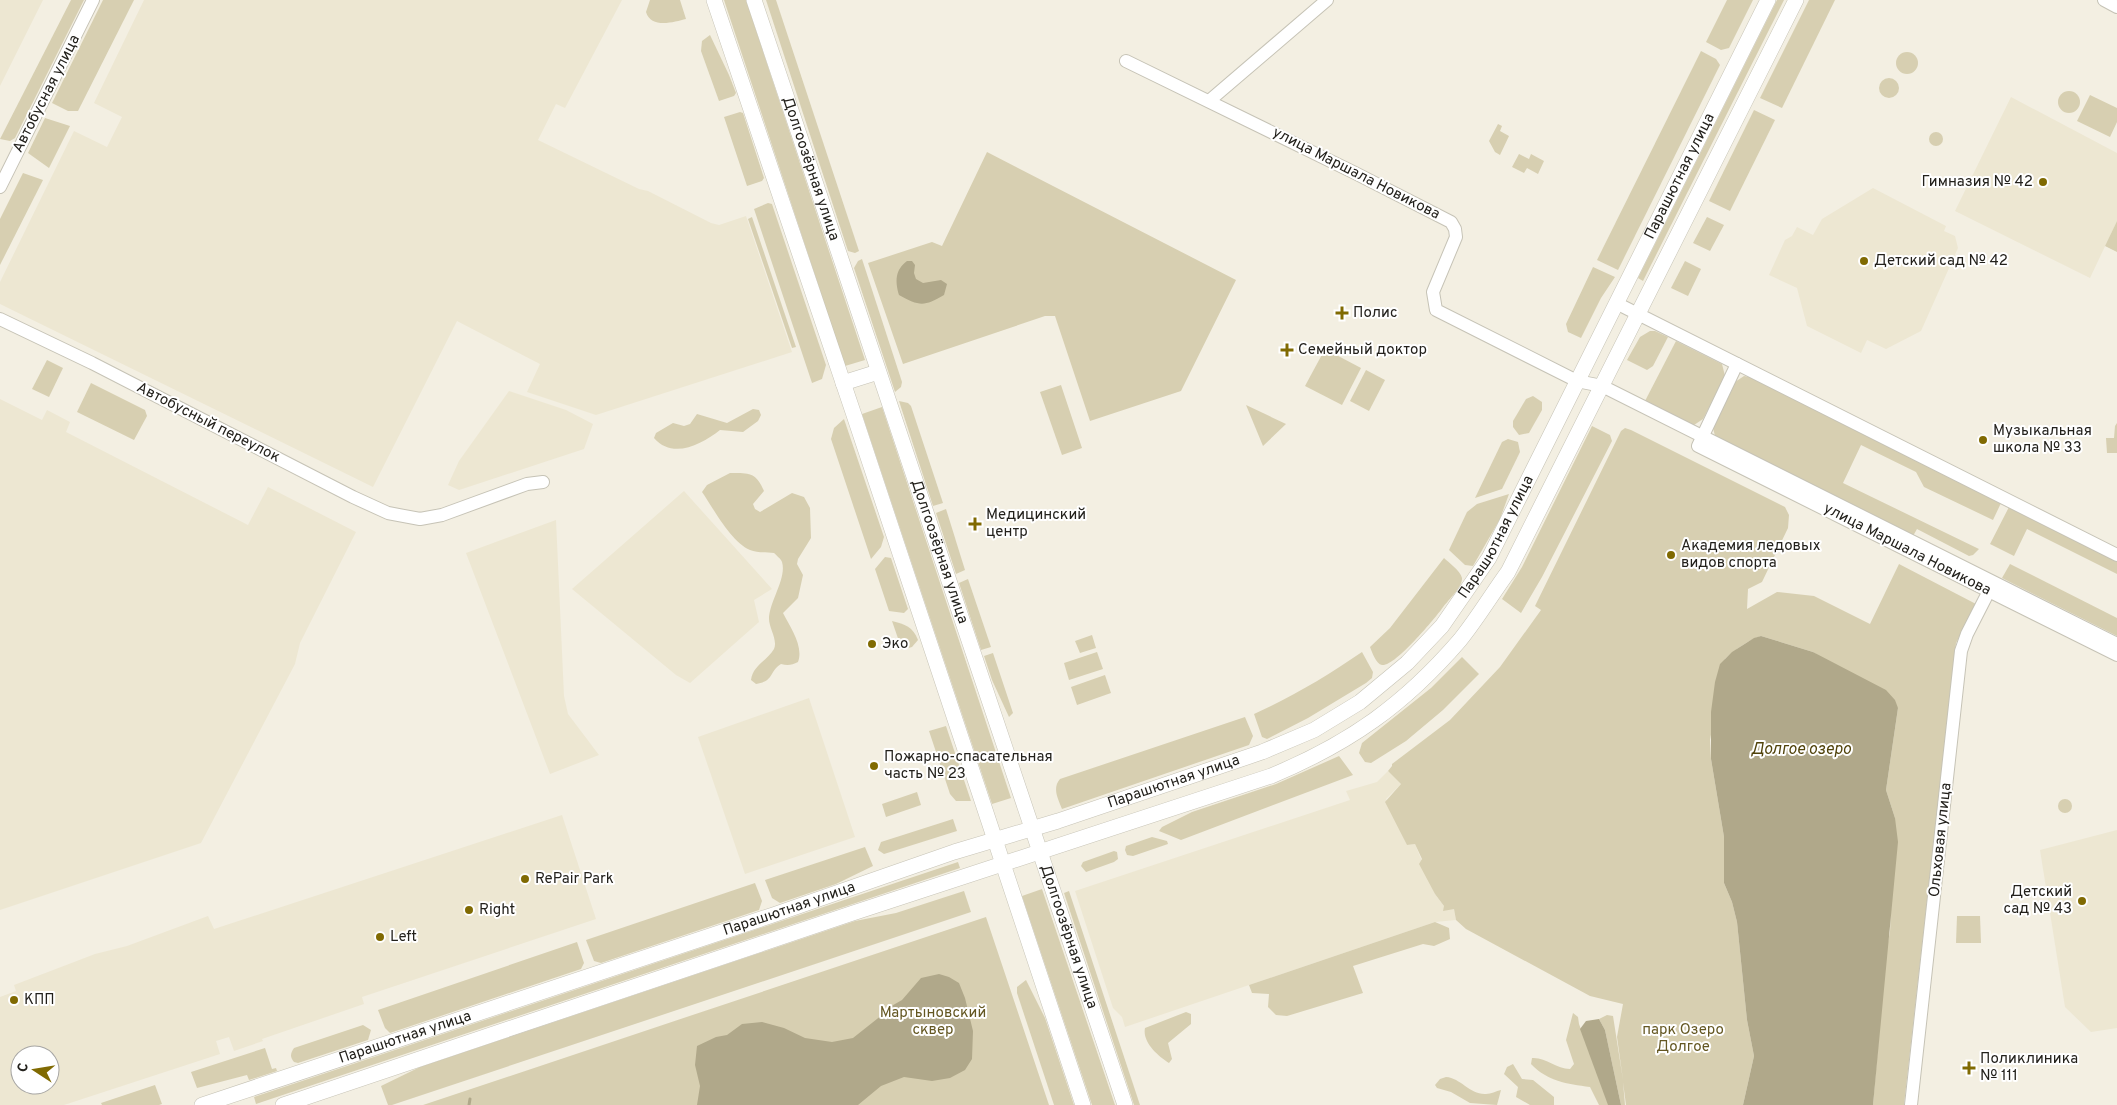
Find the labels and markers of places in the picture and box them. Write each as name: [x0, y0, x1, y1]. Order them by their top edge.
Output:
place label: Гимназия № 42: [1922, 173, 2033, 192]
marker: Гимназия № 42: [2037, 176, 2049, 188]
place label: Детский сад № 42: [1874, 252, 2008, 271]
marker: Детский сад № 42: [1858, 255, 1870, 267]
place label: Полис: [1353, 304, 1397, 323]
marker: Полис: [1335, 306, 1349, 320]
place label: Семейный доктор: [1298, 341, 1427, 360]
marker: Семейный доктор: [1280, 343, 1294, 357]
place label: Музыкальная школа № 33: [1993, 422, 2092, 458]
marker: Музыкальная школа № 33: [1977, 434, 1989, 446]
place label: Медицинский центр: [986, 506, 1086, 542]
marker: Медицинский центр: [968, 517, 982, 531]
place label: Академия ледовых видов спорта: [1681, 537, 1821, 573]
marker: Академия ледовых видов спорта: [1665, 549, 1677, 561]
place label: Эко: [882, 635, 908, 654]
marker: Эко: [866, 638, 878, 650]
place label: Пожарно-спасательная часть № 23: [884, 748, 1053, 784]
marker: Пожарно-спасательная часть № 23: [868, 760, 880, 772]
place label: RePair Park: [535, 870, 614, 889]
marker: RePair Park: [519, 873, 531, 885]
place label: Детский сад № 43: [2004, 883, 2072, 919]
marker: Детский сад № 43: [2076, 895, 2088, 907]
place label: Right: [479, 901, 515, 920]
marker: Right: [463, 904, 475, 916]
place label: Left: [390, 928, 417, 947]
marker: Left: [374, 931, 386, 943]
place label: КПП: [24, 991, 55, 1010]
marker: КПП: [8, 994, 20, 1006]
place label: Поликлиника № 111: [1980, 1050, 2078, 1086]
marker: Поликлиника № 111: [1962, 1061, 1976, 1075]

